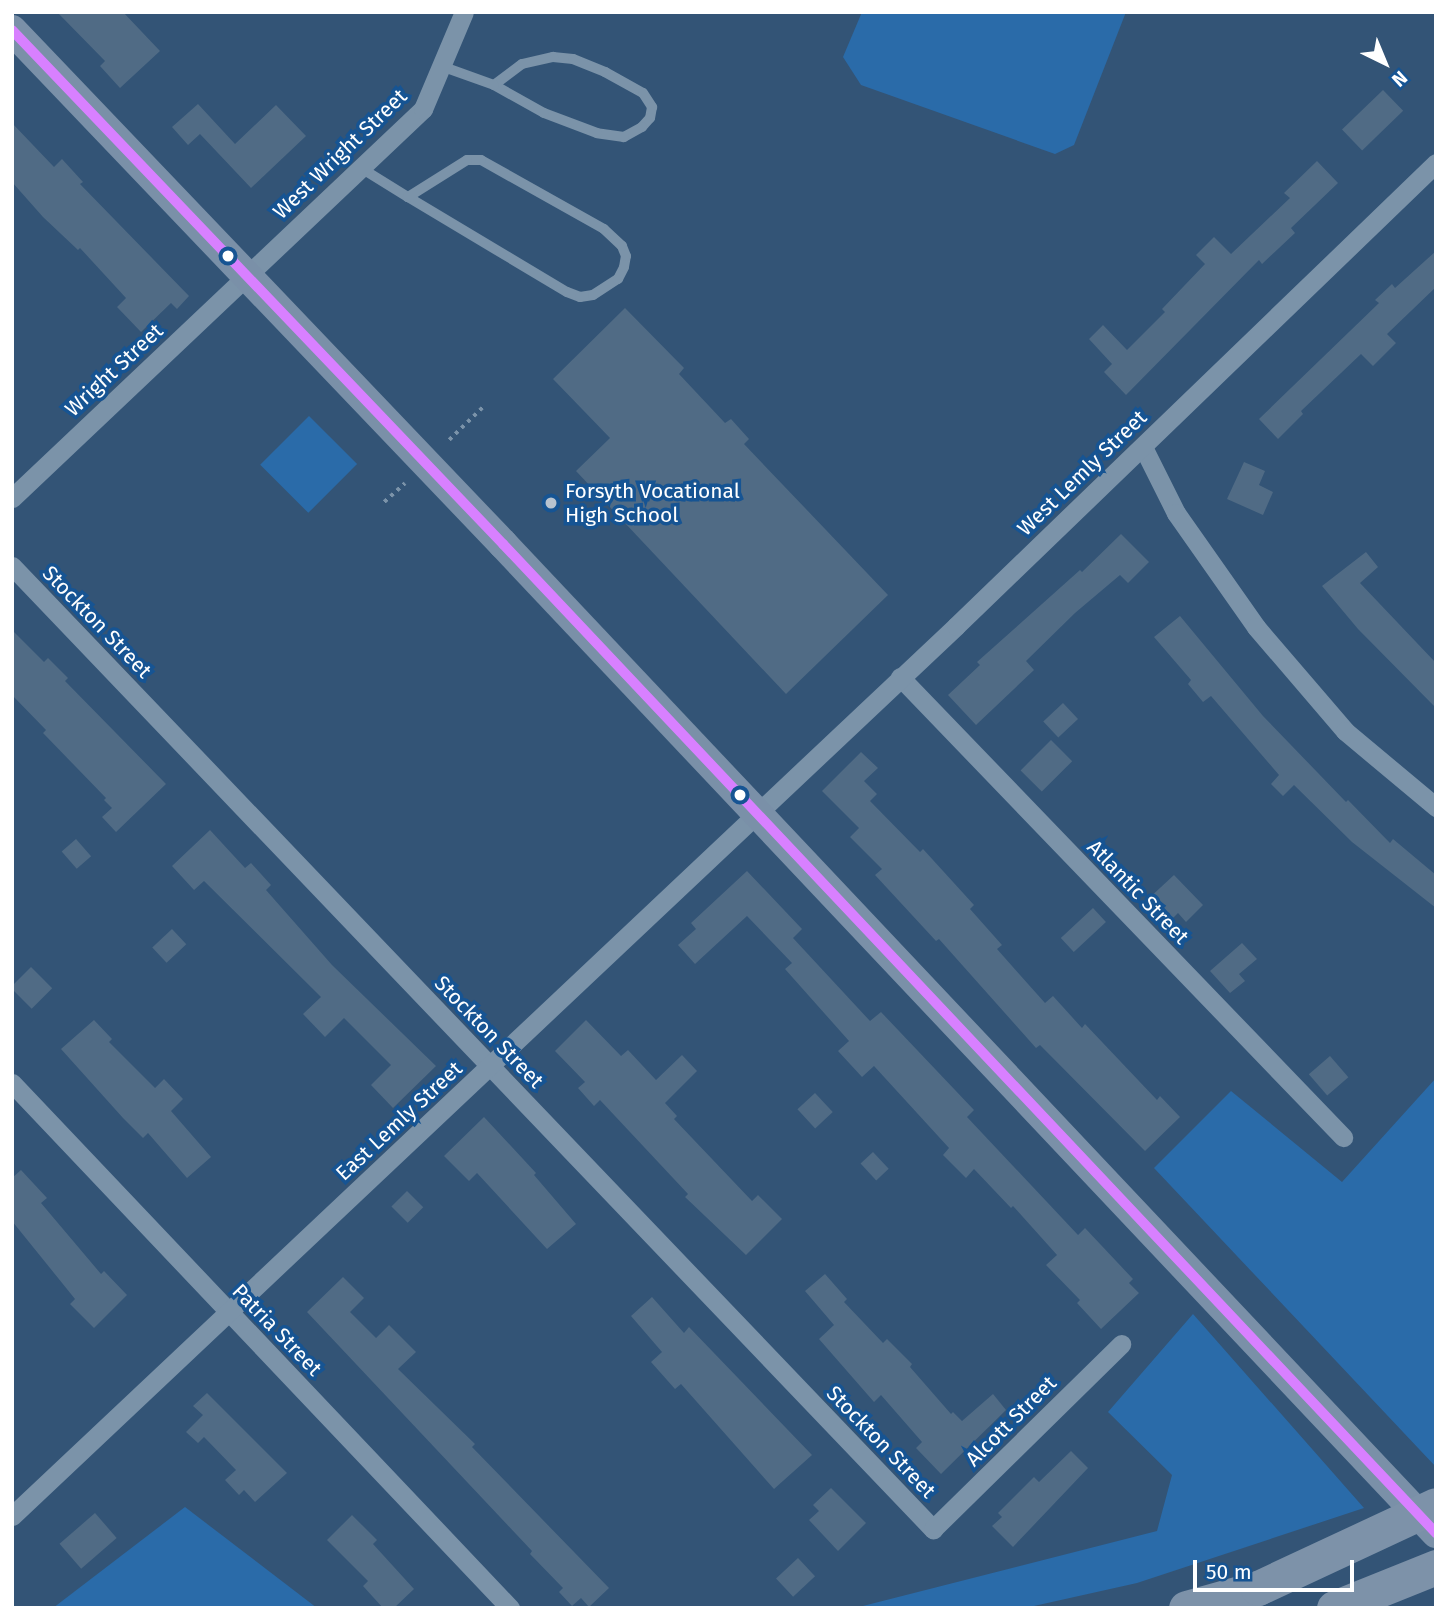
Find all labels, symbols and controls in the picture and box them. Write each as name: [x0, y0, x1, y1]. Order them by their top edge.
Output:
north arrow: [1350, 28, 1420, 98]
text: N: [1387, 66, 1412, 91]
street label: West Wright Street: [268, 84, 412, 224]
unlabelled marker: [221, 249, 235, 263]
street label: Wright Street: [60, 318, 168, 422]
street label: West Lemly Street: [1012, 405, 1152, 541]
place label: Forsyth Vocational High School: [565, 478, 740, 528]
marker: Forsyth Vocational High School: [543, 495, 559, 511]
street label: Stockton Street: [37, 561, 157, 683]
unlabelled marker: [733, 788, 747, 802]
street label: Atlantic Street: [1082, 835, 1194, 949]
street label: Stockton Street: [429, 971, 549, 1093]
street label: East Lemly Street: [331, 1056, 467, 1186]
street label: Patria Street: [227, 1279, 327, 1381]
street label: Alcott Street: [960, 1370, 1062, 1472]
street label: Stockton Street: [821, 1381, 941, 1503]
scale bar: [1196, 1546, 1357, 1590]
text: 50 m: [1206, 1559, 1252, 1585]

